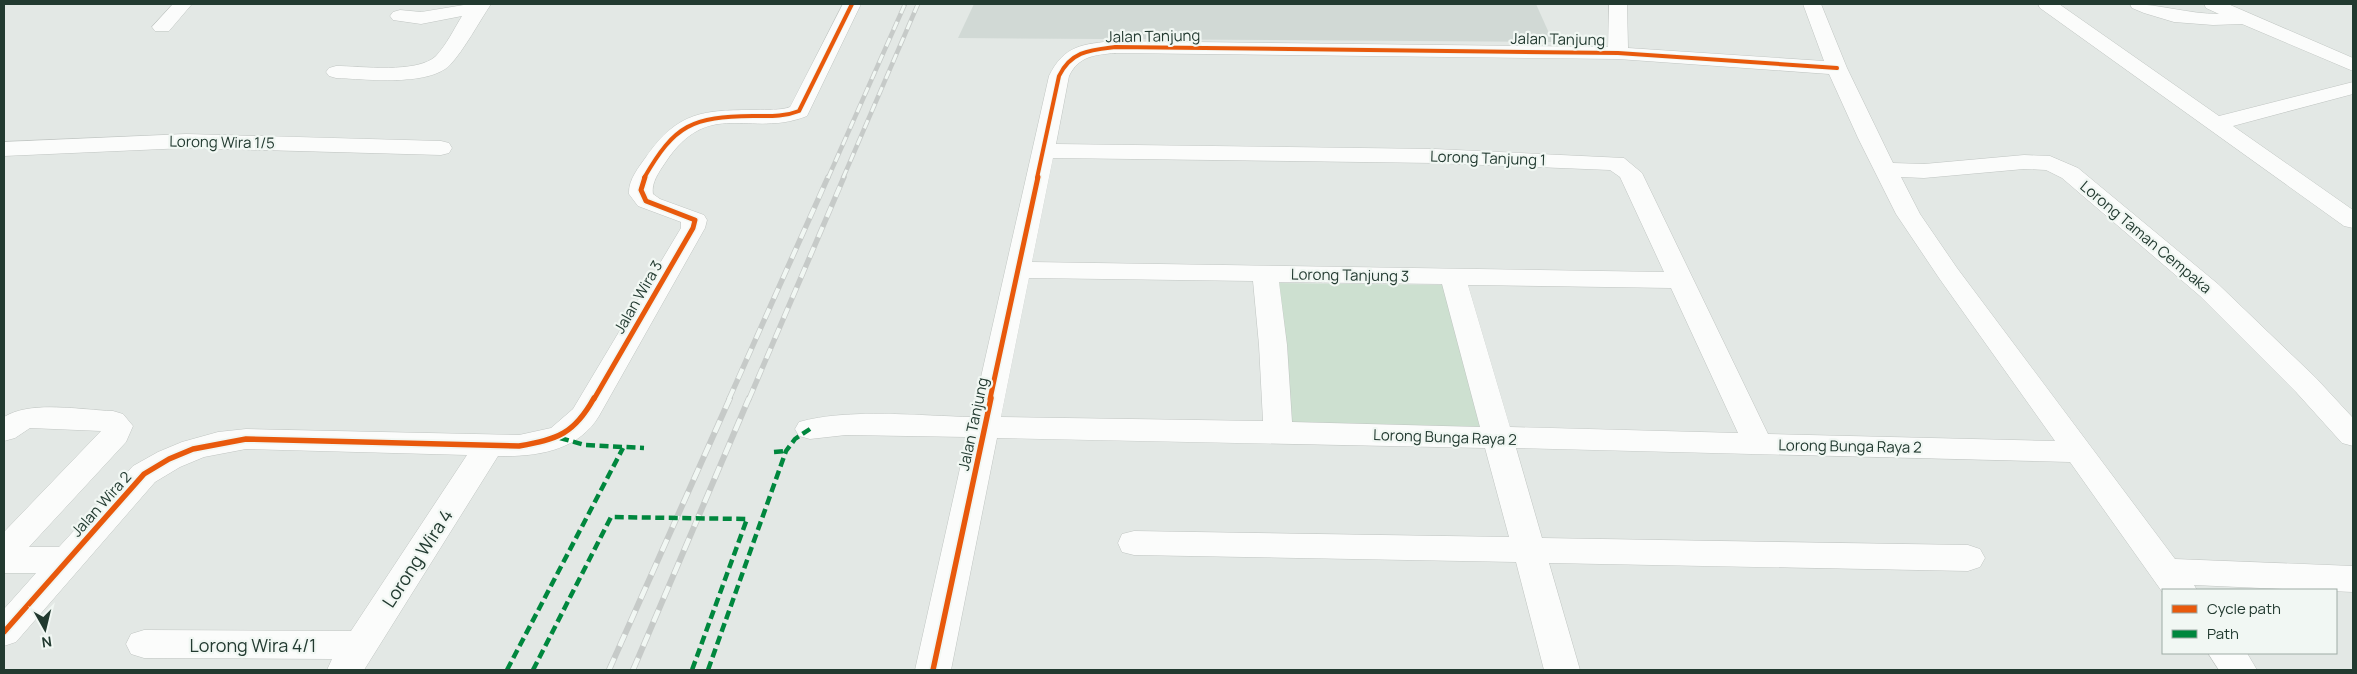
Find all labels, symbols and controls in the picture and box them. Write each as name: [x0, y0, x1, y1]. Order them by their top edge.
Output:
street label: Jalan Tanjung: [1106, 25, 1200, 47]
street label: Jalan Tanjung: [1511, 28, 1605, 50]
street label: Lorong Wira 1/5: [169, 131, 275, 153]
street label: Lorong Tanjung 1: [1430, 145, 1546, 171]
street label: Lorong Taman Cempaka: [2076, 176, 2216, 298]
street label: Jalan Wira 3: [609, 257, 667, 337]
street label: Lorong Tanjung 3: [1291, 263, 1409, 287]
street label: Jalan Tanjung: [953, 376, 993, 472]
street label: Lorong Bunga Raya 2: [1373, 424, 1517, 450]
street label: Lorong Bunga Raya 2: [1778, 434, 1922, 458]
street label: Jalan Wira 2: [66, 467, 136, 541]
street label: Lorong Wira 4: [376, 504, 458, 612]
legend: [2162, 589, 2337, 654]
text: Cycle path: [2207, 598, 2281, 619]
north arrow: [20, 604, 70, 654]
text: Path: [2207, 623, 2239, 644]
text: N: [41, 632, 53, 652]
street label: Lorong Wira 4/1: [190, 633, 316, 657]

